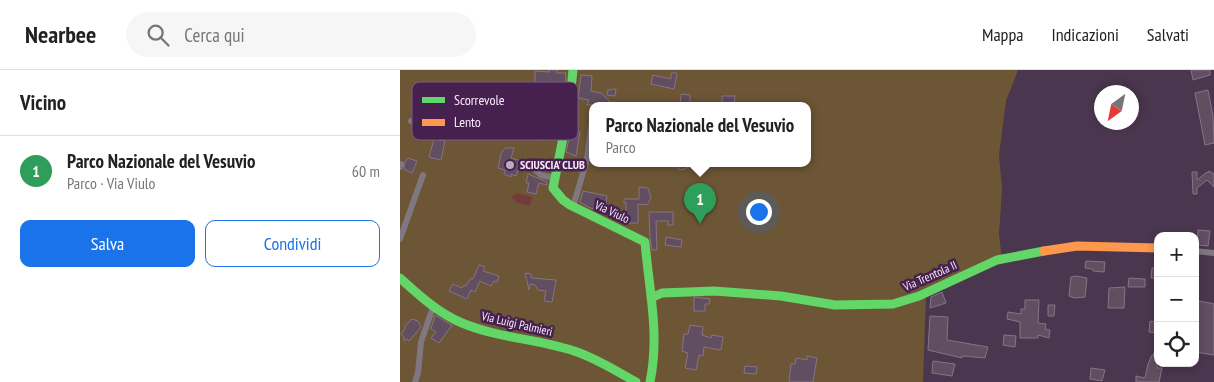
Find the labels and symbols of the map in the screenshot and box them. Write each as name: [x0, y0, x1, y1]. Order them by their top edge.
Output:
legend: [412, 82, 578, 140]
north arrow: [1094, 85, 1139, 130]
text: Scorrevole: [454, 91, 505, 109]
text: Lento: [454, 113, 481, 131]
place label: SCIUSCIA' CLUB: [520, 157, 585, 172]
marker: SCIUSCIA' CLUB: [504, 159, 516, 171]
pin: 1: [684, 183, 716, 224]
street label: Via Viulo: [592, 197, 632, 226]
your location: [746, 199, 772, 225]
street label: Via Trentola II: [900, 257, 959, 294]
street label: Via Luigi Palmieri: [479, 308, 554, 339]

